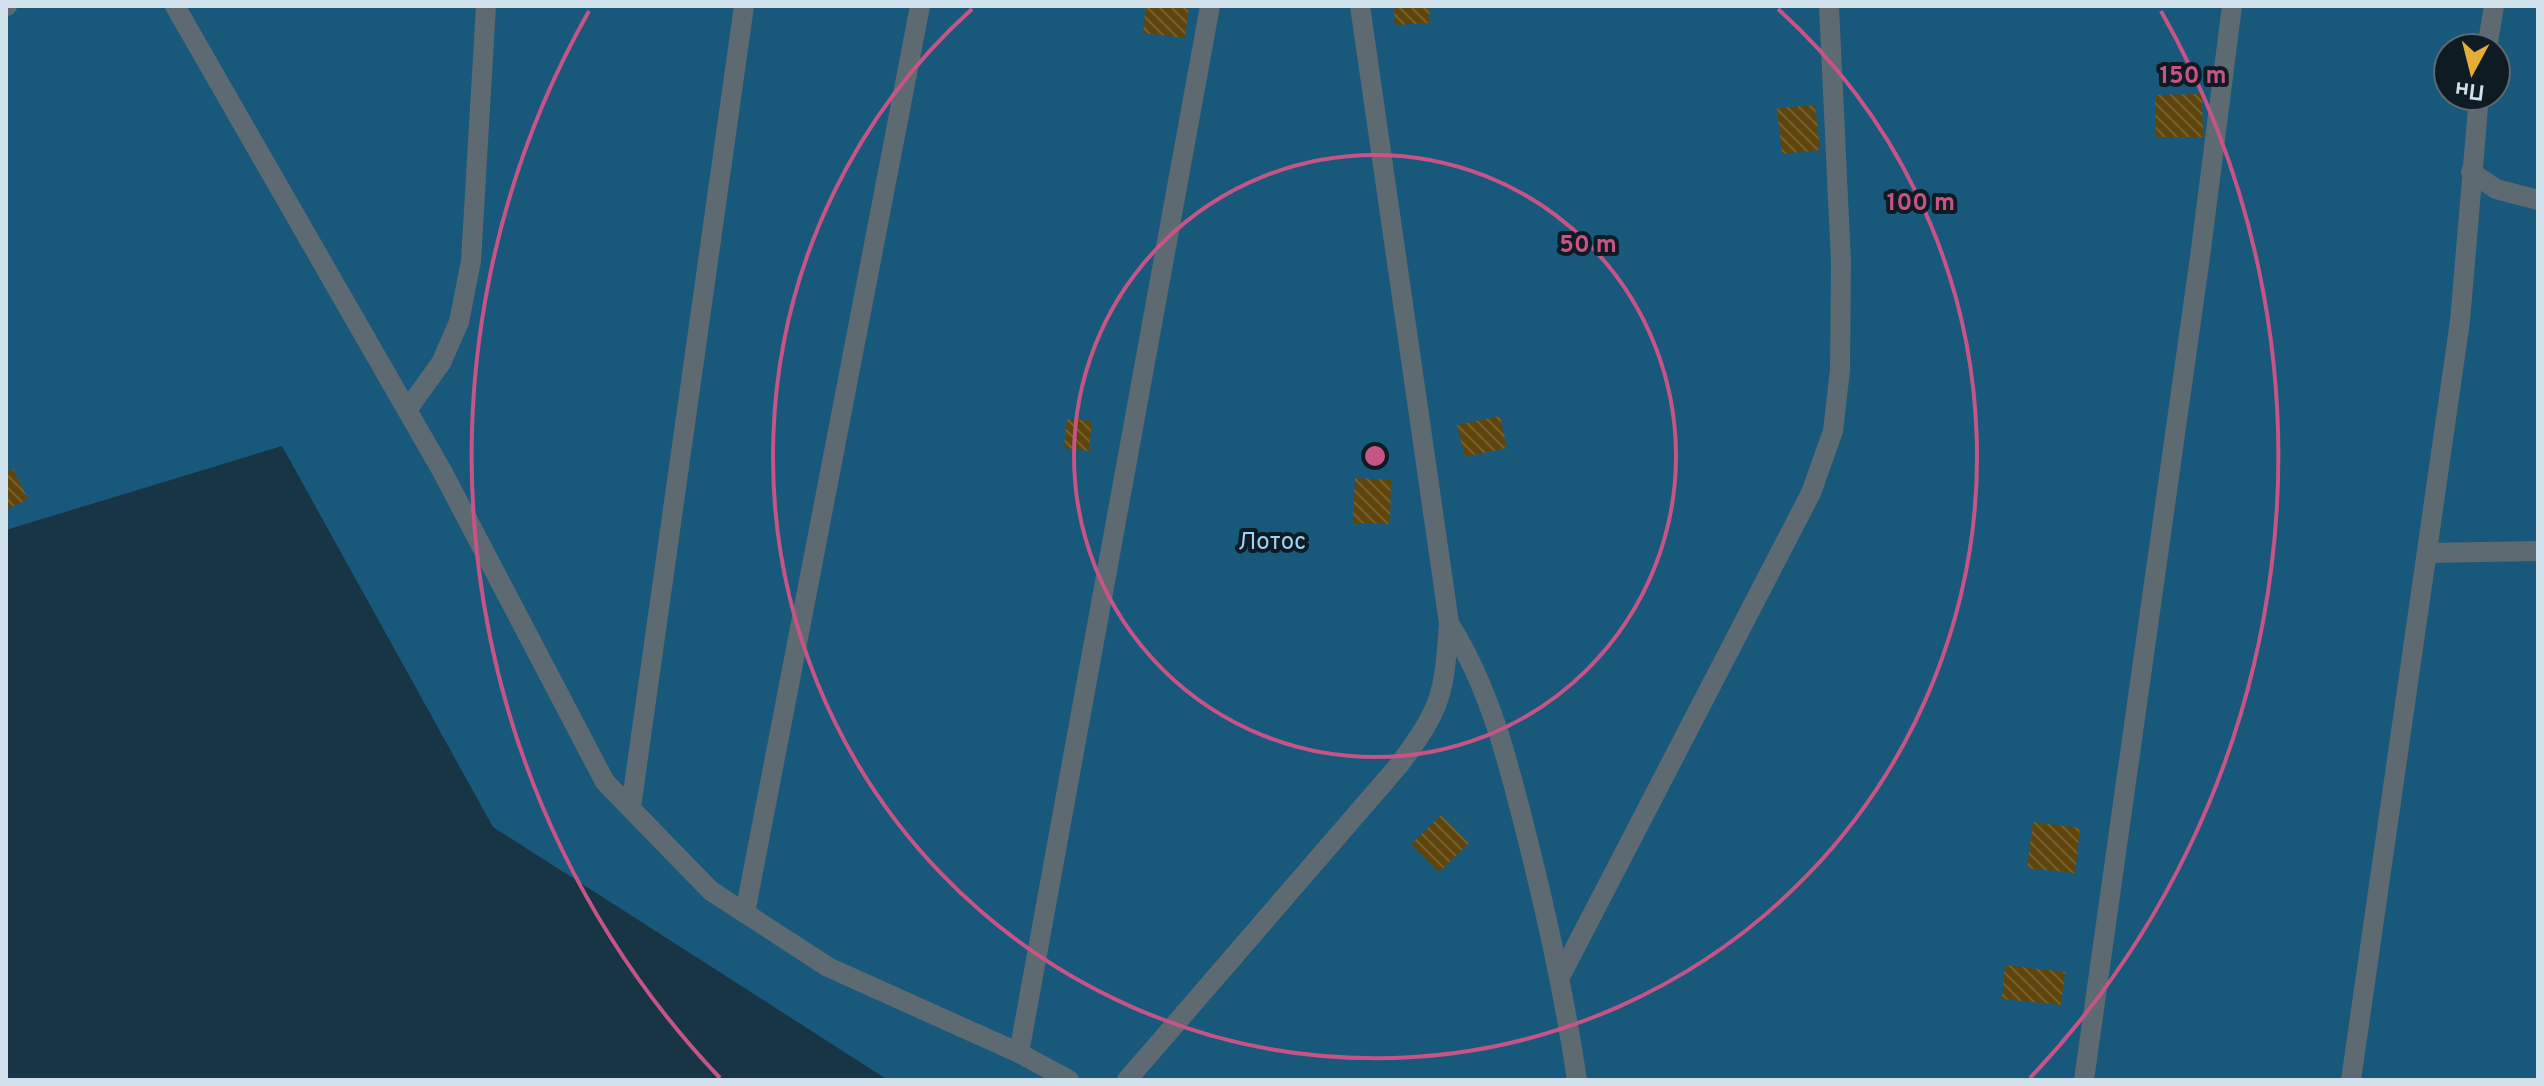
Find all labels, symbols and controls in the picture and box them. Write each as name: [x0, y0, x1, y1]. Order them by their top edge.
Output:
north arrow: [2432, 32, 2512, 112]
text: 150 m: [2159, 62, 2227, 92]
text: Пн: [2453, 74, 2486, 105]
text: 100 m: [1887, 189, 1955, 219]
text: 50 m: [1559, 231, 1617, 261]
centre of rings: [1361, 442, 1389, 470]
park label: Лотос: [1238, 528, 1306, 558]

